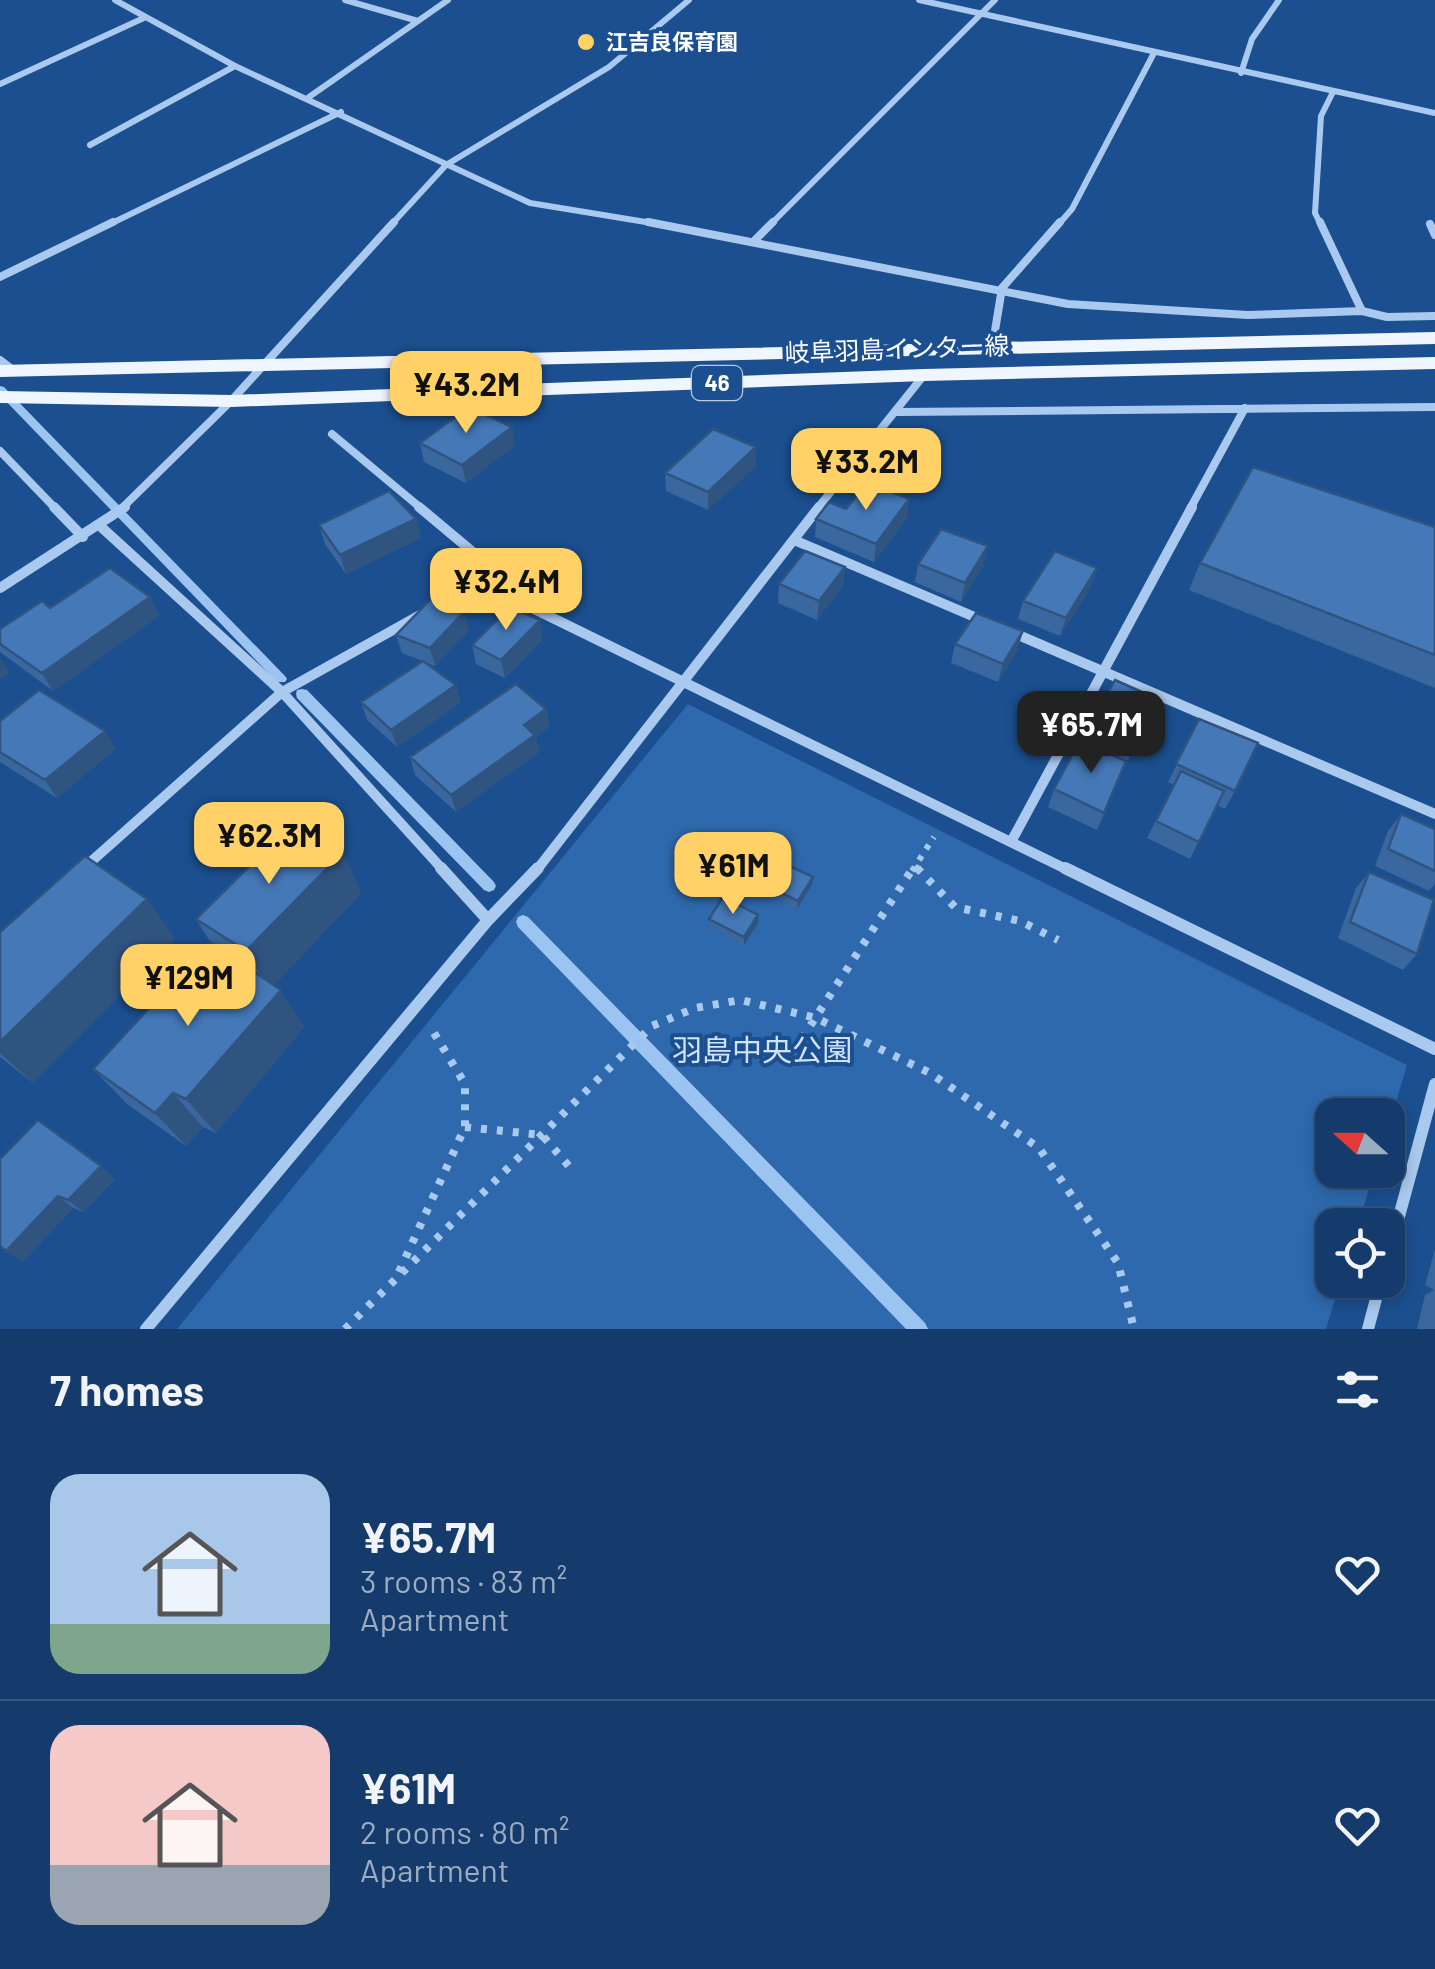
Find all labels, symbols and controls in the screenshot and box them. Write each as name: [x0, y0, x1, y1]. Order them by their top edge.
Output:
place label: 江吉良保育園: [606, 28, 738, 54]
marker: 江吉良保育園: [575, 31, 597, 53]
street label: 岐阜羽島インター線: [784, 329, 1010, 367]
pin: ¥43.2M: [385, 351, 547, 436]
text: ¥43.2M: [412, 364, 520, 402]
road number: 46: [692, 366, 742, 400]
pin: ¥33.2M: [785, 428, 947, 513]
text: ¥33.2M: [813, 441, 919, 479]
pin: ¥32.4M: [425, 548, 587, 633]
text: ¥32.4M: [452, 561, 560, 599]
pin: ¥65.7M: [1010, 691, 1172, 776]
text: ¥65.7M: [1039, 704, 1143, 742]
pin: ¥62.3M: [188, 802, 350, 887]
text: ¥62.3M: [216, 815, 322, 853]
pin: ¥61M: [674, 832, 792, 917]
text: ¥61M: [696, 845, 770, 883]
pin: ¥129M: [118, 944, 258, 1029]
text: ¥129M: [142, 957, 234, 995]
park label: 羽島中央公園: [672, 1031, 852, 1067]
north arrow: [1315, 1098, 1405, 1188]
map controls: [1315, 1098, 1405, 1298]
button: locate: [1315, 1208, 1405, 1298]
icon: filters: [1330, 1362, 1385, 1417]
text: 7 homes: [50, 1364, 204, 1414]
text: ¥65.7M: [360, 1511, 496, 1561]
icon: home: [130, 1514, 250, 1634]
icon: heart: [1330, 1547, 1385, 1602]
text: 3 rooms · 83 m²: [360, 1561, 567, 1599]
text: Apartment: [360, 1599, 509, 1637]
text: ¥61M: [360, 1762, 456, 1812]
icon: home: [130, 1765, 250, 1885]
icon: heart: [1330, 1798, 1385, 1853]
text: 2 rooms · 80 m²: [360, 1812, 569, 1850]
text: Apartment: [360, 1850, 509, 1888]

